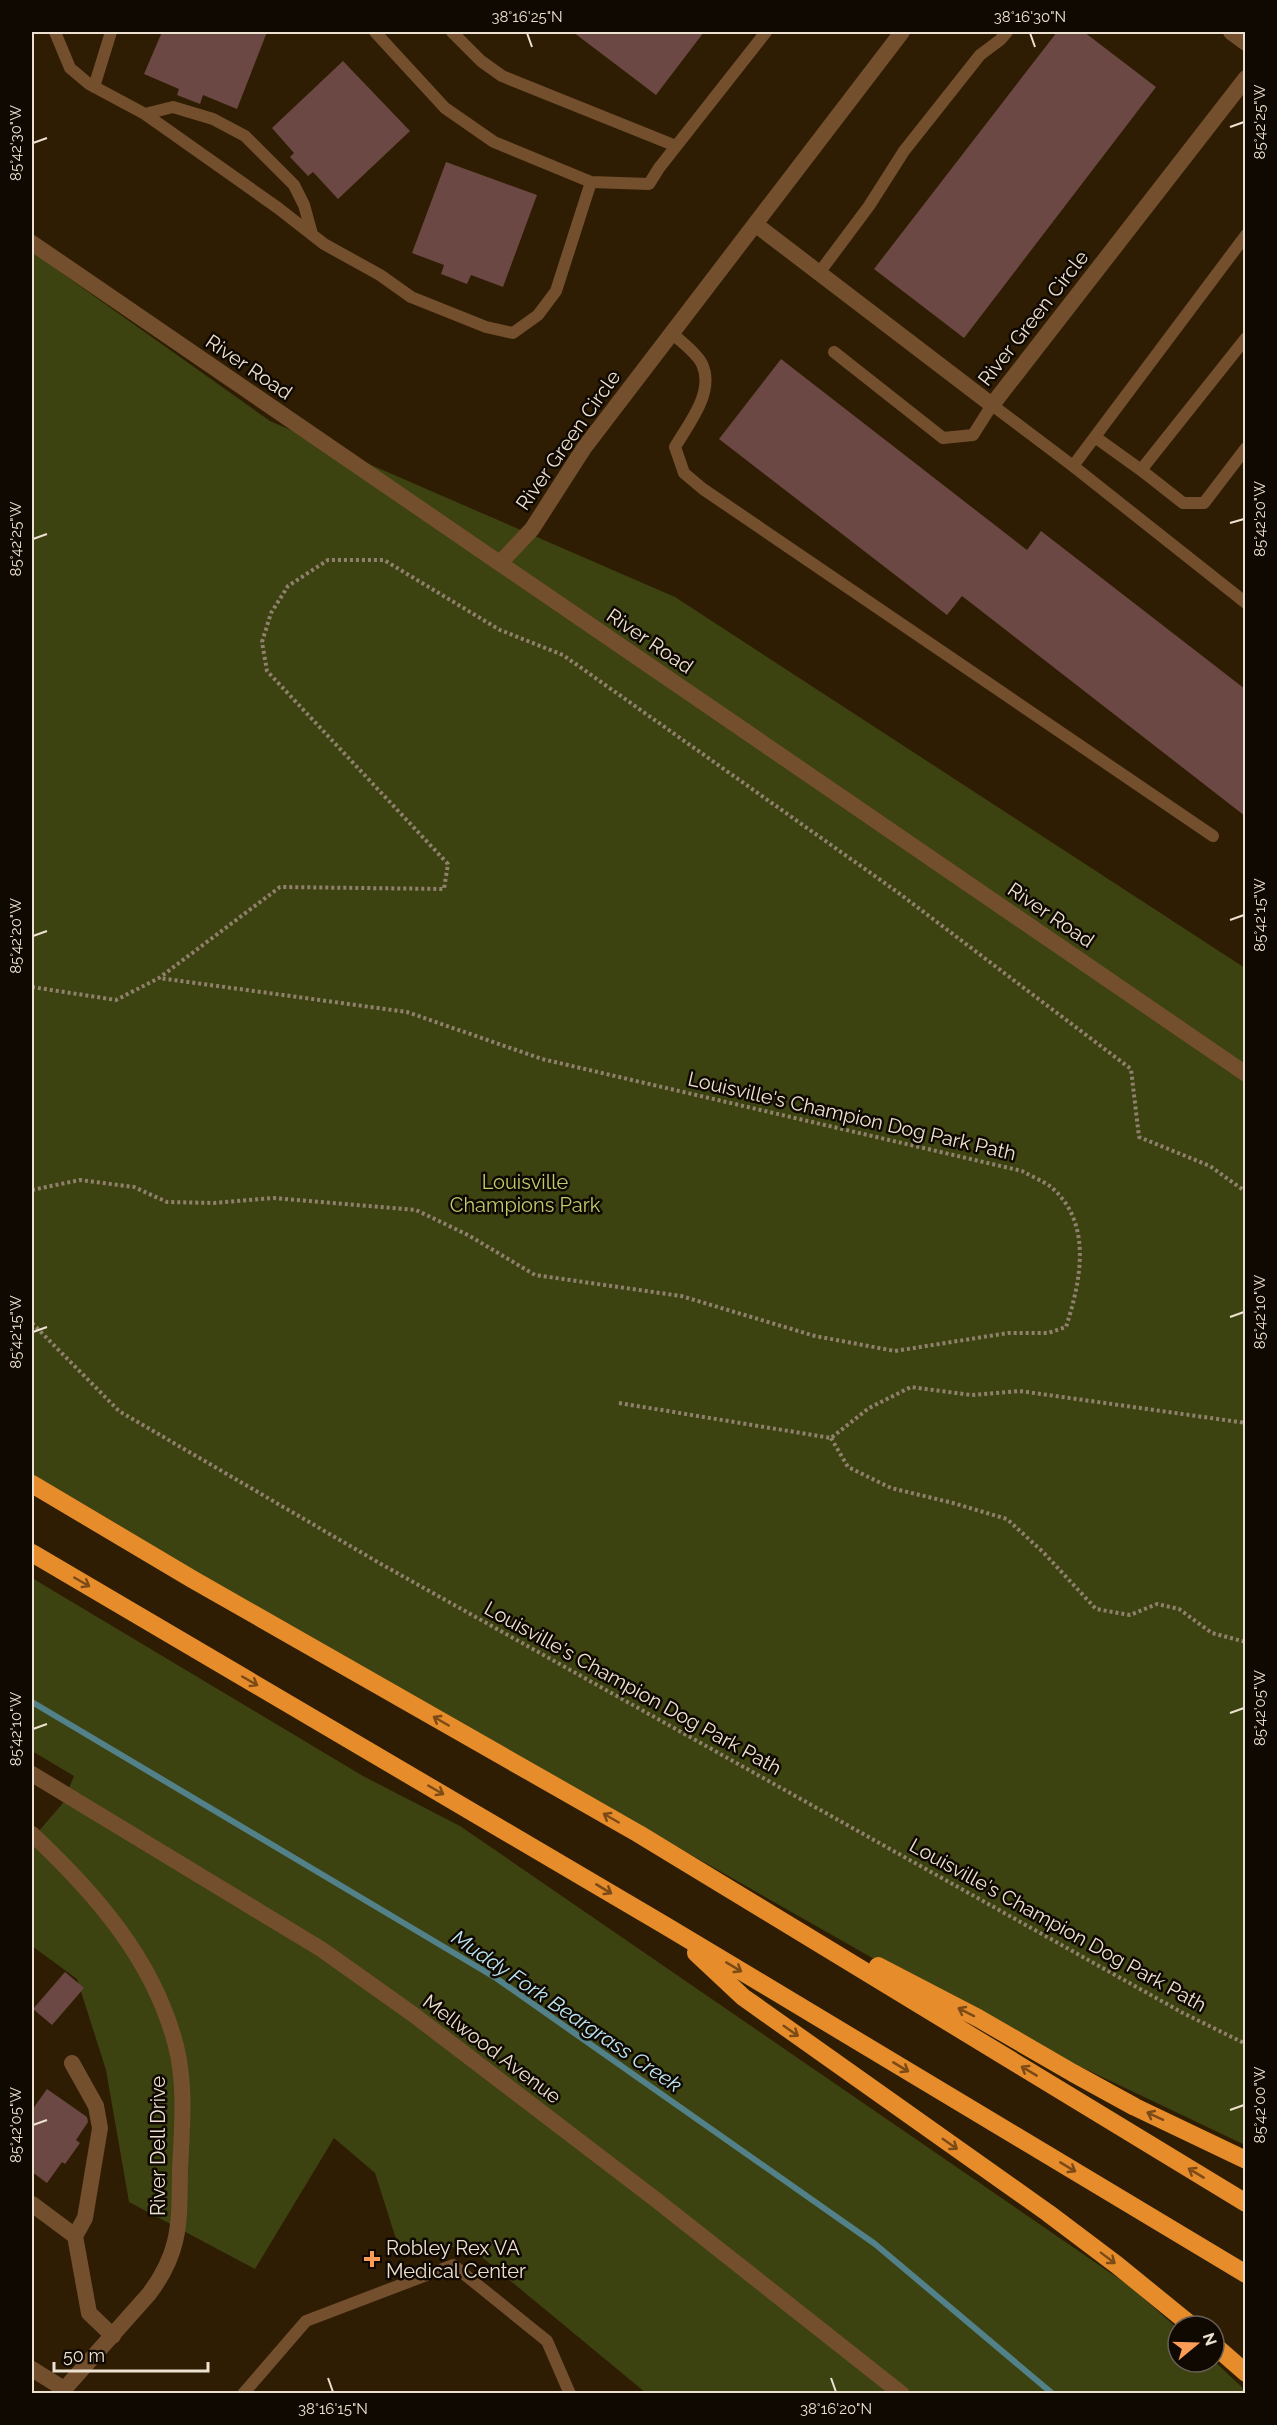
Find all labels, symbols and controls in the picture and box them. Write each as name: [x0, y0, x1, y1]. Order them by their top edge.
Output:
text: 38°16'25"N: [491, 8, 563, 26]
text: 38°16'30"N: [994, 8, 1066, 26]
text: 85°42'25"W: [1251, 84, 1269, 159]
text: 85°42'30"W: [7, 105, 25, 181]
street label: River Green Circle: [973, 245, 1093, 390]
street label: River Road: [201, 329, 297, 405]
street label: River Green Circle: [511, 365, 625, 515]
text: 85°42'20"W: [1251, 481, 1269, 557]
text: 85°42'25"W: [7, 501, 25, 576]
street label: River Road: [602, 603, 698, 679]
street label: River Road: [1003, 877, 1099, 953]
text: 85°42'15"W: [1251, 878, 1269, 952]
text: 85°42'20"W: [7, 898, 25, 974]
street label: Louisville's Champion Dog Park Path: [686, 1067, 1018, 1165]
park label: Louisville Champions Park: [450, 1170, 601, 1217]
text: 85°42'10"W: [1251, 1275, 1269, 1349]
text: 85°42'15"W: [7, 1295, 25, 1369]
one-way arrow: [73, 1577, 90, 1589]
street label: Louisville's Champion Dog Park Path: [480, 1596, 786, 1780]
text: 85°42'05"W: [1251, 1670, 1269, 1746]
one-way arrow: [241, 1675, 258, 1687]
text: 85°42'10"W: [7, 1692, 25, 1766]
one-way arrow: [433, 1715, 450, 1727]
one-way arrow: [427, 1785, 444, 1797]
one-way arrow: [603, 1811, 620, 1823]
street label: Louisville's Champion Dog Park Path: [905, 1833, 1211, 2017]
one-way arrow: [595, 1884, 612, 1896]
water label: Muddy Fork Beargrass Creek: [447, 1925, 687, 2097]
one-way arrow: [725, 1961, 742, 1973]
street label: Mellwood Avenue: [418, 1989, 566, 2109]
one-way arrow: [957, 2005, 975, 2017]
one-way arrow: [782, 2024, 798, 2037]
one-way arrow: [892, 2061, 909, 2073]
one-way arrow: [1021, 2065, 1038, 2077]
text: 85°42'00"W: [1251, 2066, 1269, 2144]
street label: River Dell Drive: [146, 2076, 170, 2216]
text: 85°42'05"W: [7, 2087, 25, 2163]
one-way arrow: [1146, 2110, 1164, 2122]
one-way arrow: [941, 2137, 957, 2150]
one-way arrow: [1059, 2162, 1076, 2174]
one-way arrow: [1188, 2166, 1205, 2178]
place label: Robley Rex VA Medical Center: [386, 2236, 526, 2283]
marker: Robley Rex VA Medical Center: [363, 2250, 381, 2268]
one-way arrow: [1099, 2252, 1115, 2264]
north arrow: [1166, 2314, 1226, 2374]
text: N: [1199, 2330, 1221, 2348]
scale bar: [54, 2335, 208, 2373]
text: 50 m: [63, 2345, 105, 2366]
text: 38°16'15"N: [298, 2400, 368, 2418]
text: 38°16'20"N: [800, 2400, 872, 2418]

